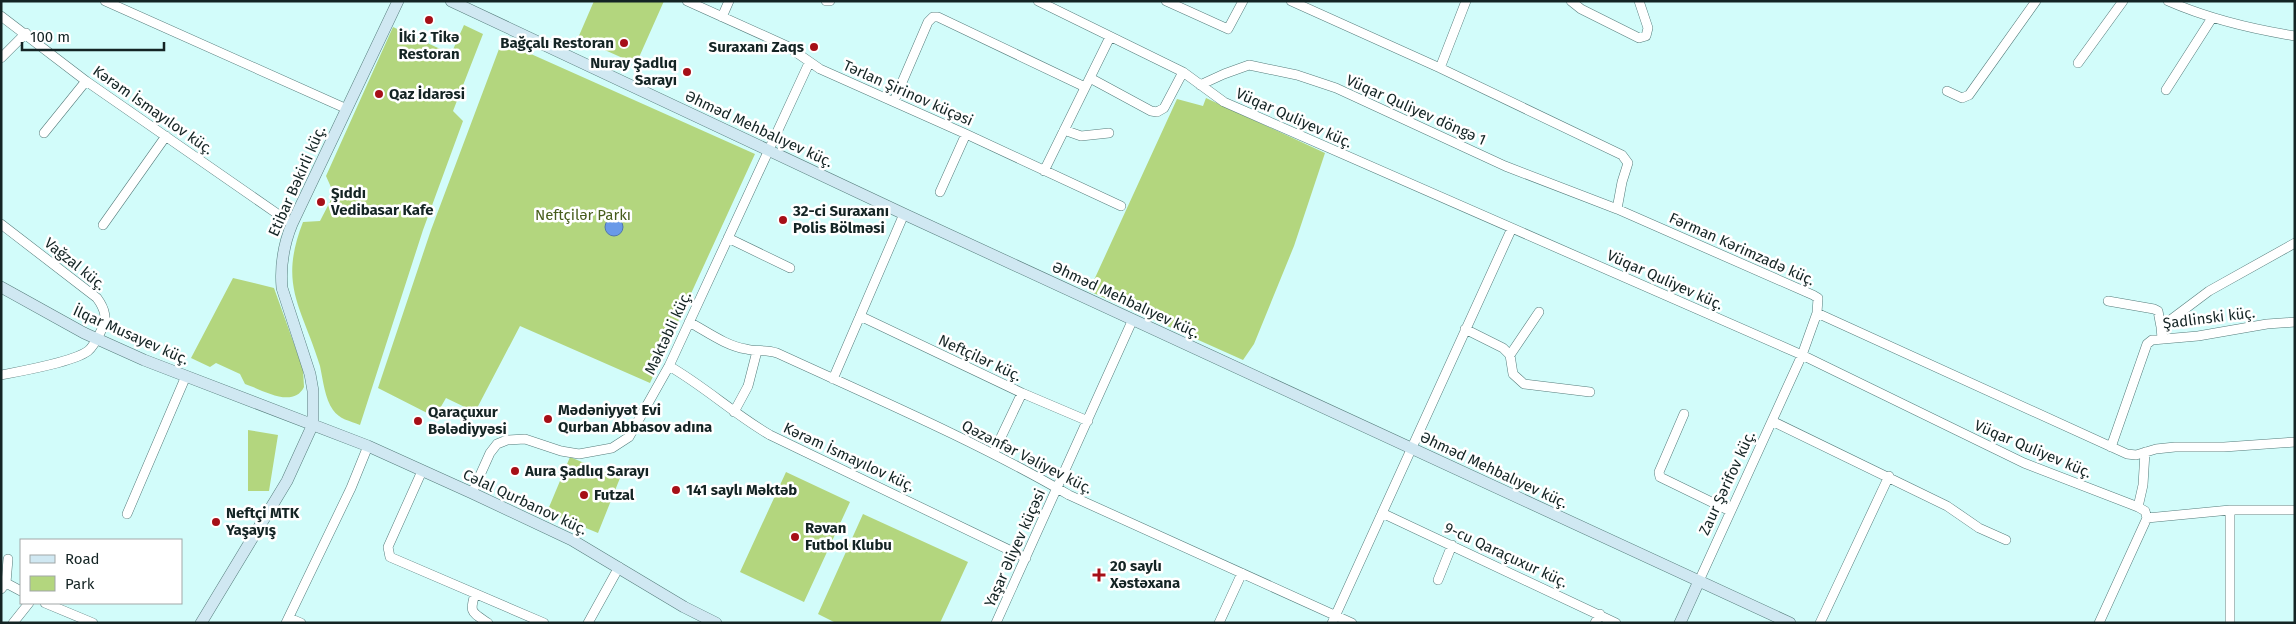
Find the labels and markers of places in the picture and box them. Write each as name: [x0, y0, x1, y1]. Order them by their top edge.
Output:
marker: İki 2 Tikə Restoran: [423, 14, 435, 26]
place label: İki 2 Tikə Restoran: [398, 28, 460, 63]
place label: Bağçalı Restoran: [500, 34, 614, 53]
marker: Bağçalı Restoran: [618, 37, 630, 49]
place label: Suraxanı Zaqs: [709, 38, 804, 56]
marker: Suraxanı Zaqs: [808, 41, 820, 53]
place label: Nuray Şadlıq Sarayı: [590, 54, 677, 89]
marker: Nuray Şadlıq Sarayı: [681, 66, 693, 78]
place label: Qaz İdarəsi: [389, 85, 465, 103]
marker: Qaz İdarəsi: [373, 88, 385, 100]
place label: Şıddı Vedibasar Kafe: [330, 184, 434, 219]
marker: Şıddı Vedibasar Kafe: [315, 196, 327, 208]
place label: 32-ci Suraxanı Polis Bölməsi: [792, 202, 889, 237]
marker: 32-ci Suraxanı Polis Bölməsi: [777, 214, 789, 226]
place label: Mədəniyyət Evi Qurban Abbasov adına: [558, 401, 712, 436]
place label: Qaraçuxur Bələdiyyəsi: [428, 403, 507, 438]
marker: Mədəniyyət Evi Qurban Abbasov adına: [542, 413, 554, 425]
marker: Qaraçuxur Bələdiyyəsi: [412, 415, 424, 427]
place label: Aura Şadlıq Sarayı: [524, 462, 649, 481]
marker: Aura Şadlıq Sarayı: [509, 465, 521, 477]
place label: 141 saylı Məktəb: [686, 481, 797, 499]
marker: 141 saylı Məktəb: [670, 484, 682, 496]
place label: Futzal: [594, 486, 635, 504]
marker: Futzal: [578, 489, 590, 501]
place label: Neftçi MTK Yaşayış: [225, 504, 300, 540]
marker: Neftçi MTK Yaşayış: [210, 516, 222, 528]
place label: Rəvan Futbol Klubu: [805, 519, 892, 554]
marker: Rəvan Futbol Klubu: [789, 531, 801, 543]
place label: 20 saylı Xəstəxana: [1109, 557, 1180, 592]
marker: 20 saylı Xəstəxana: [1092, 568, 1106, 582]

